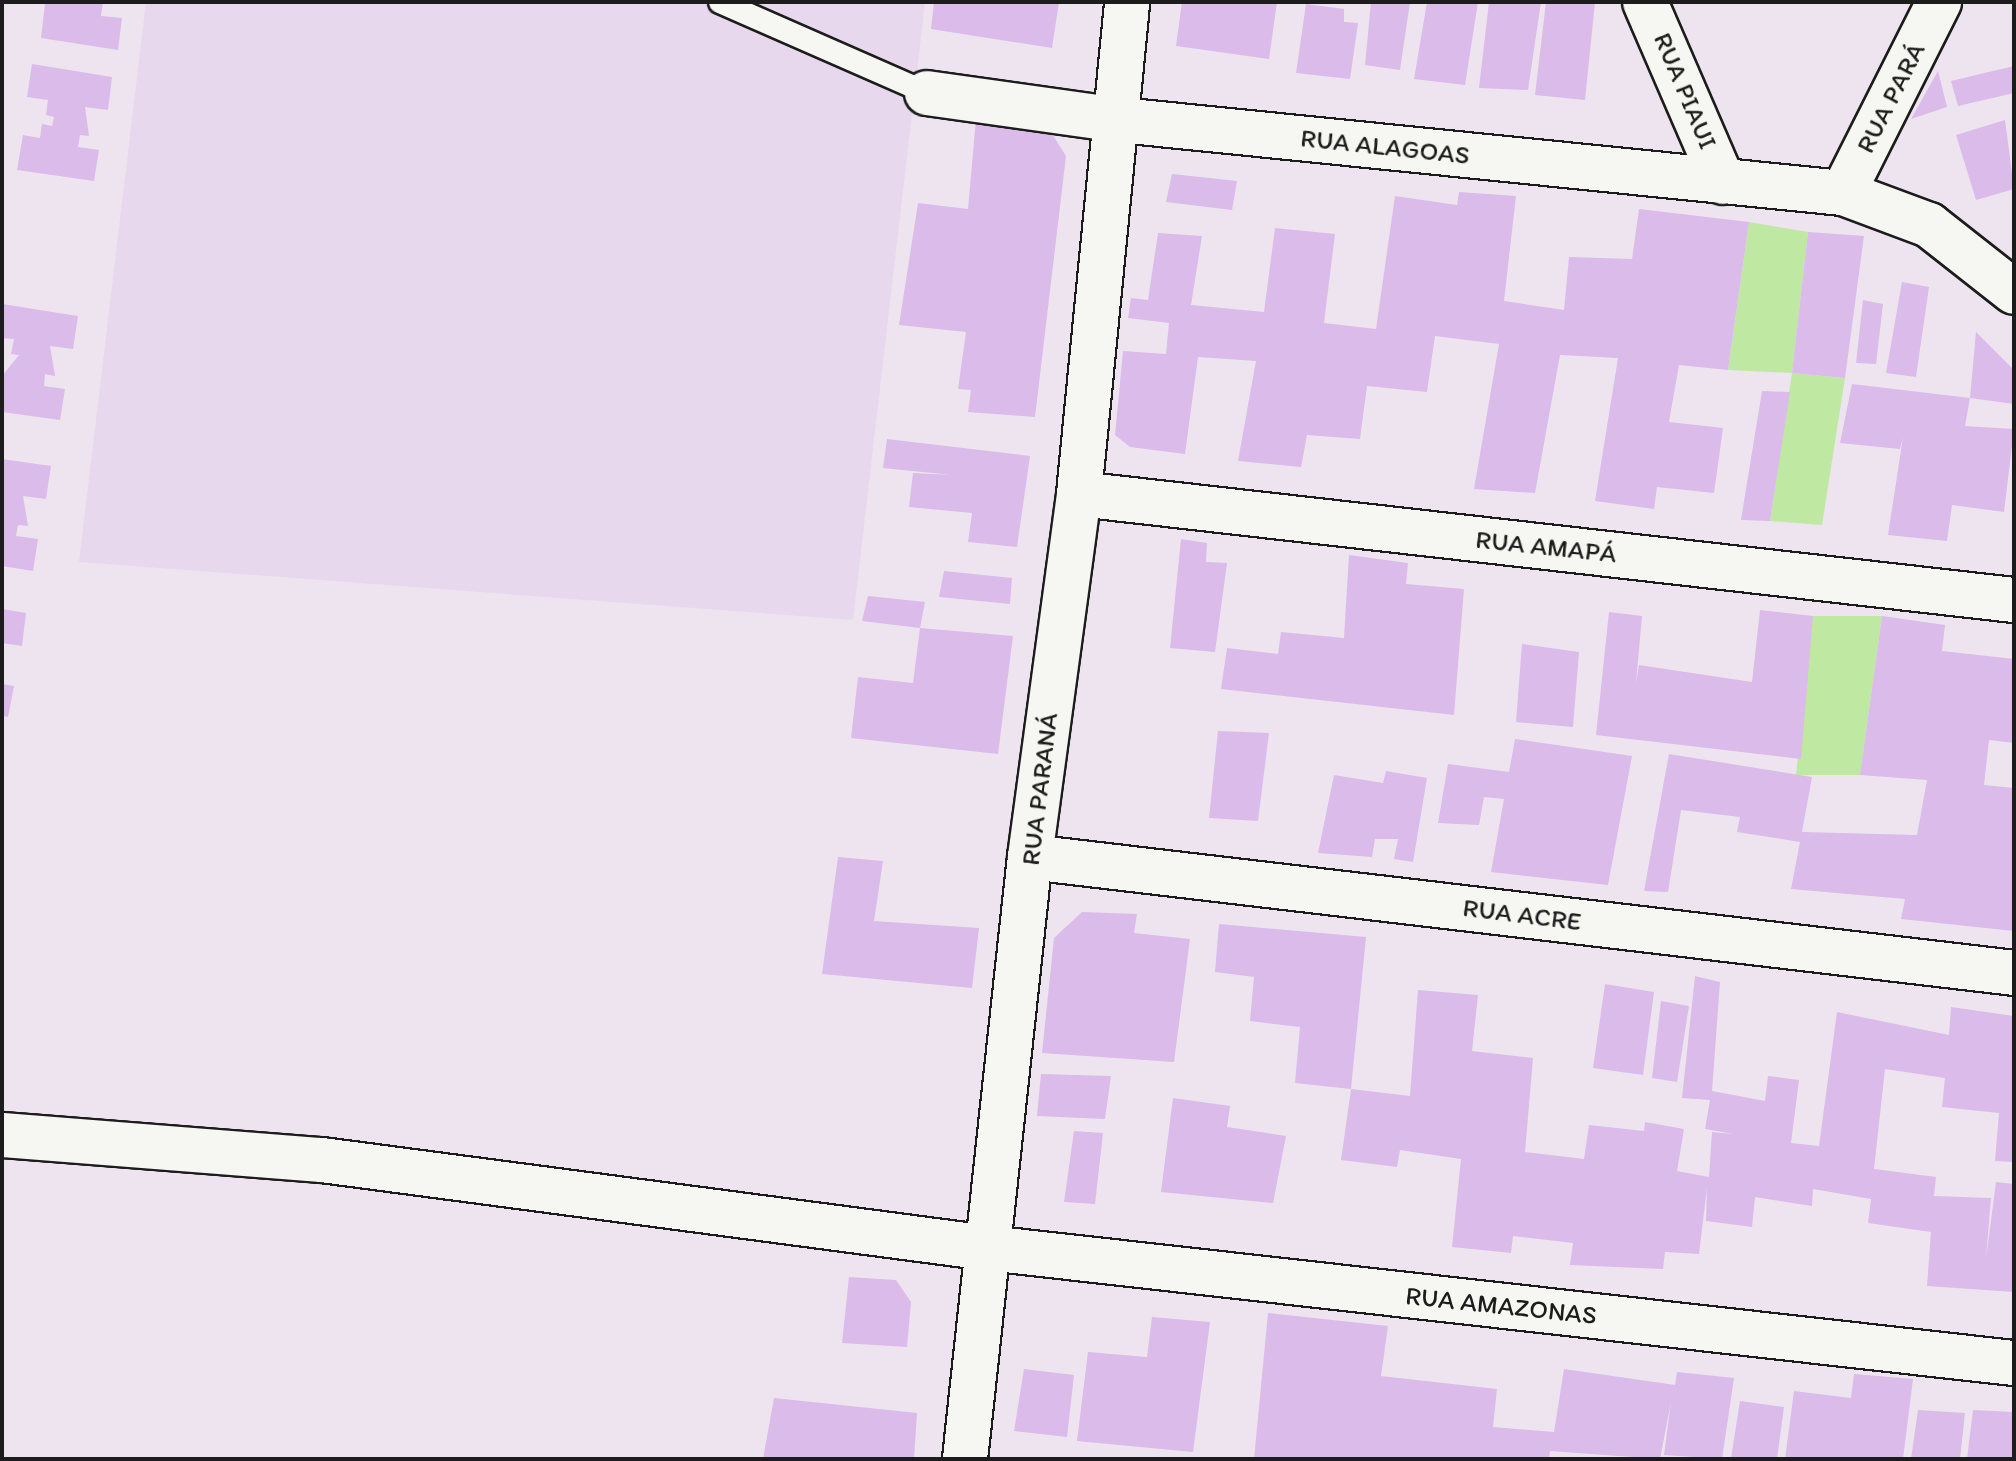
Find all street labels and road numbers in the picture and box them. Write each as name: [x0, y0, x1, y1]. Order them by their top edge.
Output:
street label: RUA PIAUI: [1647, 28, 1723, 154]
street label: RUA PARÁ: [1850, 38, 1932, 158]
street label: RUA ALAGOAS: [1299, 123, 1471, 171]
street label: RUA AMAPÁ: [1474, 524, 1618, 570]
street label: RUA PARANÁ: [1015, 711, 1065, 867]
street label: RUA ACRE: [1461, 892, 1583, 938]
street label: RUA AMAZONAS: [1404, 1280, 1598, 1332]

